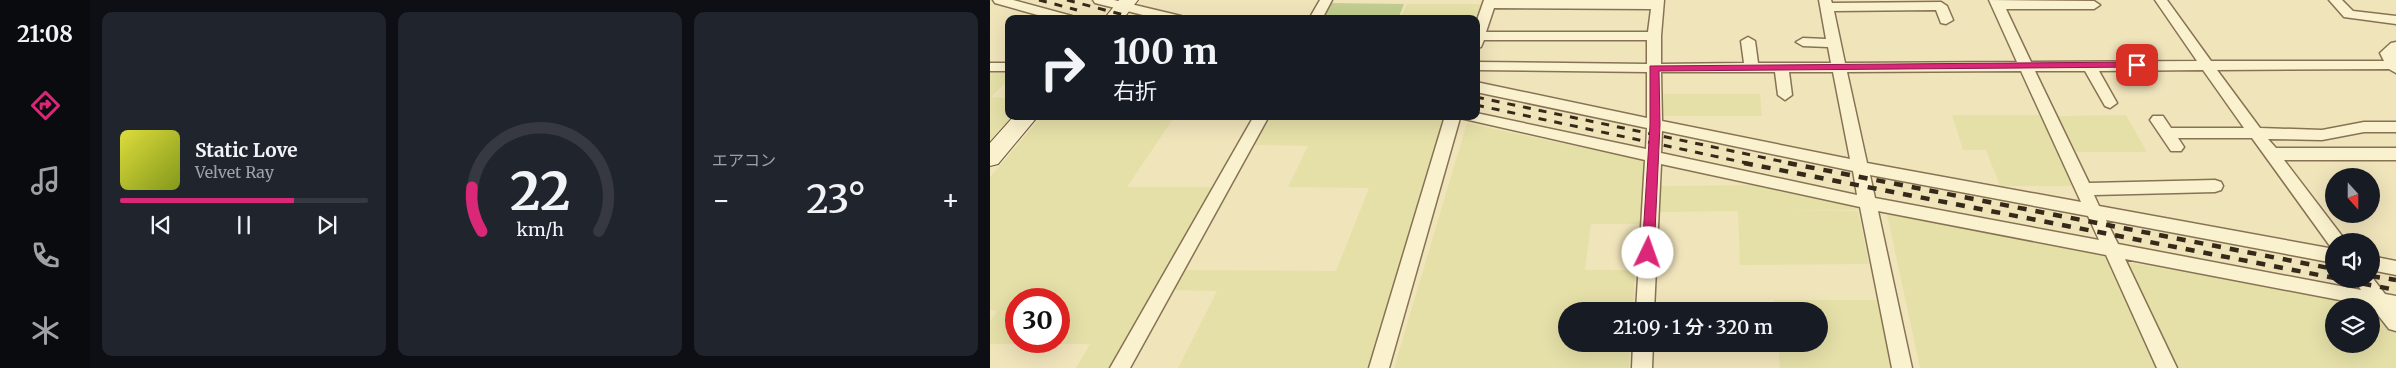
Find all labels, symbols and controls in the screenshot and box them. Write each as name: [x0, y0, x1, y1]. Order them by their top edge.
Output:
text: 21:08: [17, 20, 73, 48]
text: 100 m: [1113, 30, 1218, 74]
icon: right: [1030, 35, 1095, 100]
pin: [2116, 44, 2158, 86]
icon: arrive: [2123, 51, 2151, 79]
text: 右折: [1113, 77, 1157, 105]
icon: directions: [28, 88, 63, 123]
text: Static Love: [195, 138, 298, 162]
text: エアコン: [712, 150, 776, 170]
text: 22: [510, 159, 570, 224]
text: Velvet Ray: [195, 162, 274, 182]
icon: music: [28, 163, 63, 198]
north arrow: [2325, 168, 2380, 222]
map controls: [2325, 168, 2380, 353]
text: 23°: [806, 176, 866, 223]
text: −: [712, 182, 731, 218]
text: +: [941, 182, 960, 218]
icon: previous: [147, 211, 175, 239]
icon: pause: [230, 211, 258, 239]
icon: next: [313, 211, 341, 239]
text: km/h: [516, 218, 564, 241]
position arrow: [1621, 226, 1673, 278]
button: sound: [2325, 233, 2380, 288]
icon: phone: [28, 238, 63, 273]
speed limit sign: 30: [1005, 288, 1070, 353]
button: layers: [2325, 298, 2380, 353]
icon: climate: [28, 313, 63, 348]
text: 21:09 · 1 分 · 320 m: [1613, 315, 1773, 339]

